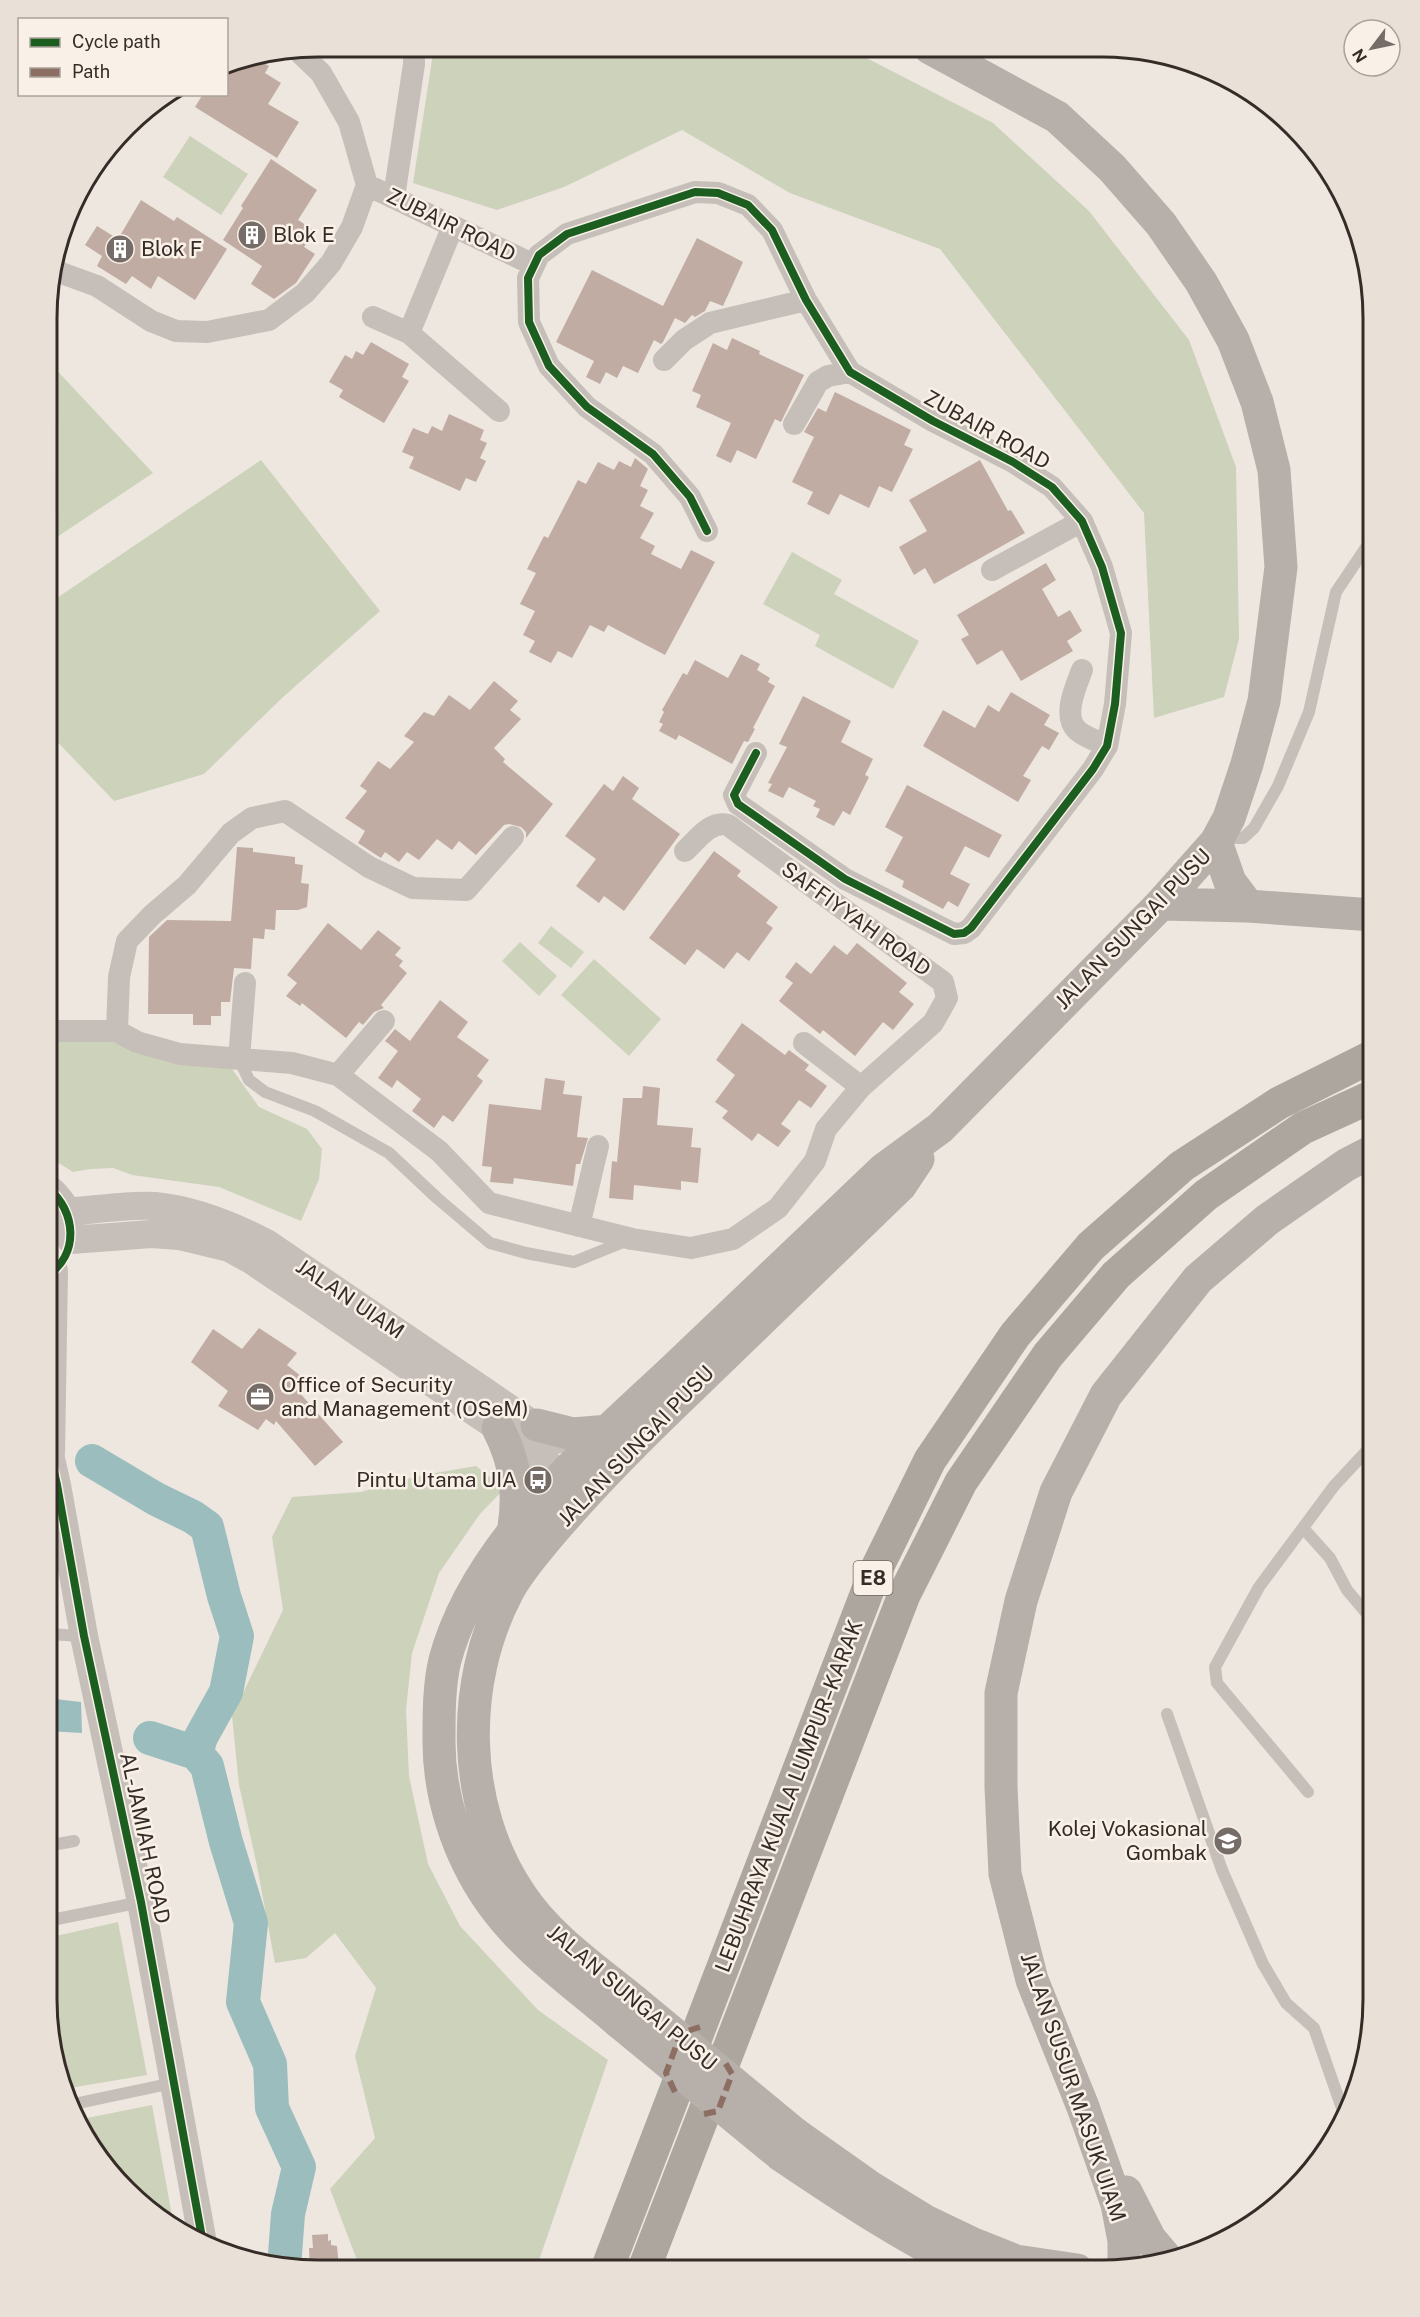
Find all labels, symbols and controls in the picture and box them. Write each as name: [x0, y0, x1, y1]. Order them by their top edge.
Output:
legend: [18, 18, 228, 96]
north arrow: [1342, 18, 1402, 78]
text: Cycle path: [72, 31, 161, 52]
text: N: [1348, 45, 1371, 66]
text: Path: [72, 61, 110, 82]
street label: ZUBAIR ROAD: [383, 183, 520, 267]
building icon: Blok E: [236, 219, 268, 251]
place label: Blok E: [273, 222, 335, 247]
building icon: Blok F: [104, 233, 136, 265]
place label: Blok F: [141, 236, 202, 261]
street label: ZUBAIR ROAD: [920, 385, 1055, 475]
street label: JALAN SUNGAI PUSU: [1049, 843, 1216, 1014]
street label: SAFFIYYAH ROAD: [777, 856, 936, 981]
street label: JALAN UIAM: [292, 1253, 409, 1344]
street label: JALAN SUNGAI PUSU: [552, 1360, 719, 1531]
place label: Office of Security and Management (OSeM): [281, 1372, 528, 1421]
office icon: Office of Security and Management (OSeM): [244, 1381, 276, 1413]
bus stop icon: Pintu Utama UIA: [522, 1464, 554, 1496]
place label: Pintu Utama UIA: [356, 1467, 517, 1492]
road number: E8: [854, 1561, 892, 1595]
street label: LEBUHRAYA KUALA LUMPUR–KARAK: [710, 1616, 867, 1975]
street label: AL-JAMIAH ROAD: [115, 1750, 176, 1926]
place label: Kolej Vokasional Gombak: [1048, 1816, 1207, 1865]
school or university icon: Kolej Vokasional Gombak: [1212, 1825, 1244, 1857]
street label: JALAN SUNGAI PUSU: [543, 1919, 722, 2076]
street label: JALAN SUSUR MASUK UIAM: [1016, 1949, 1131, 2225]

